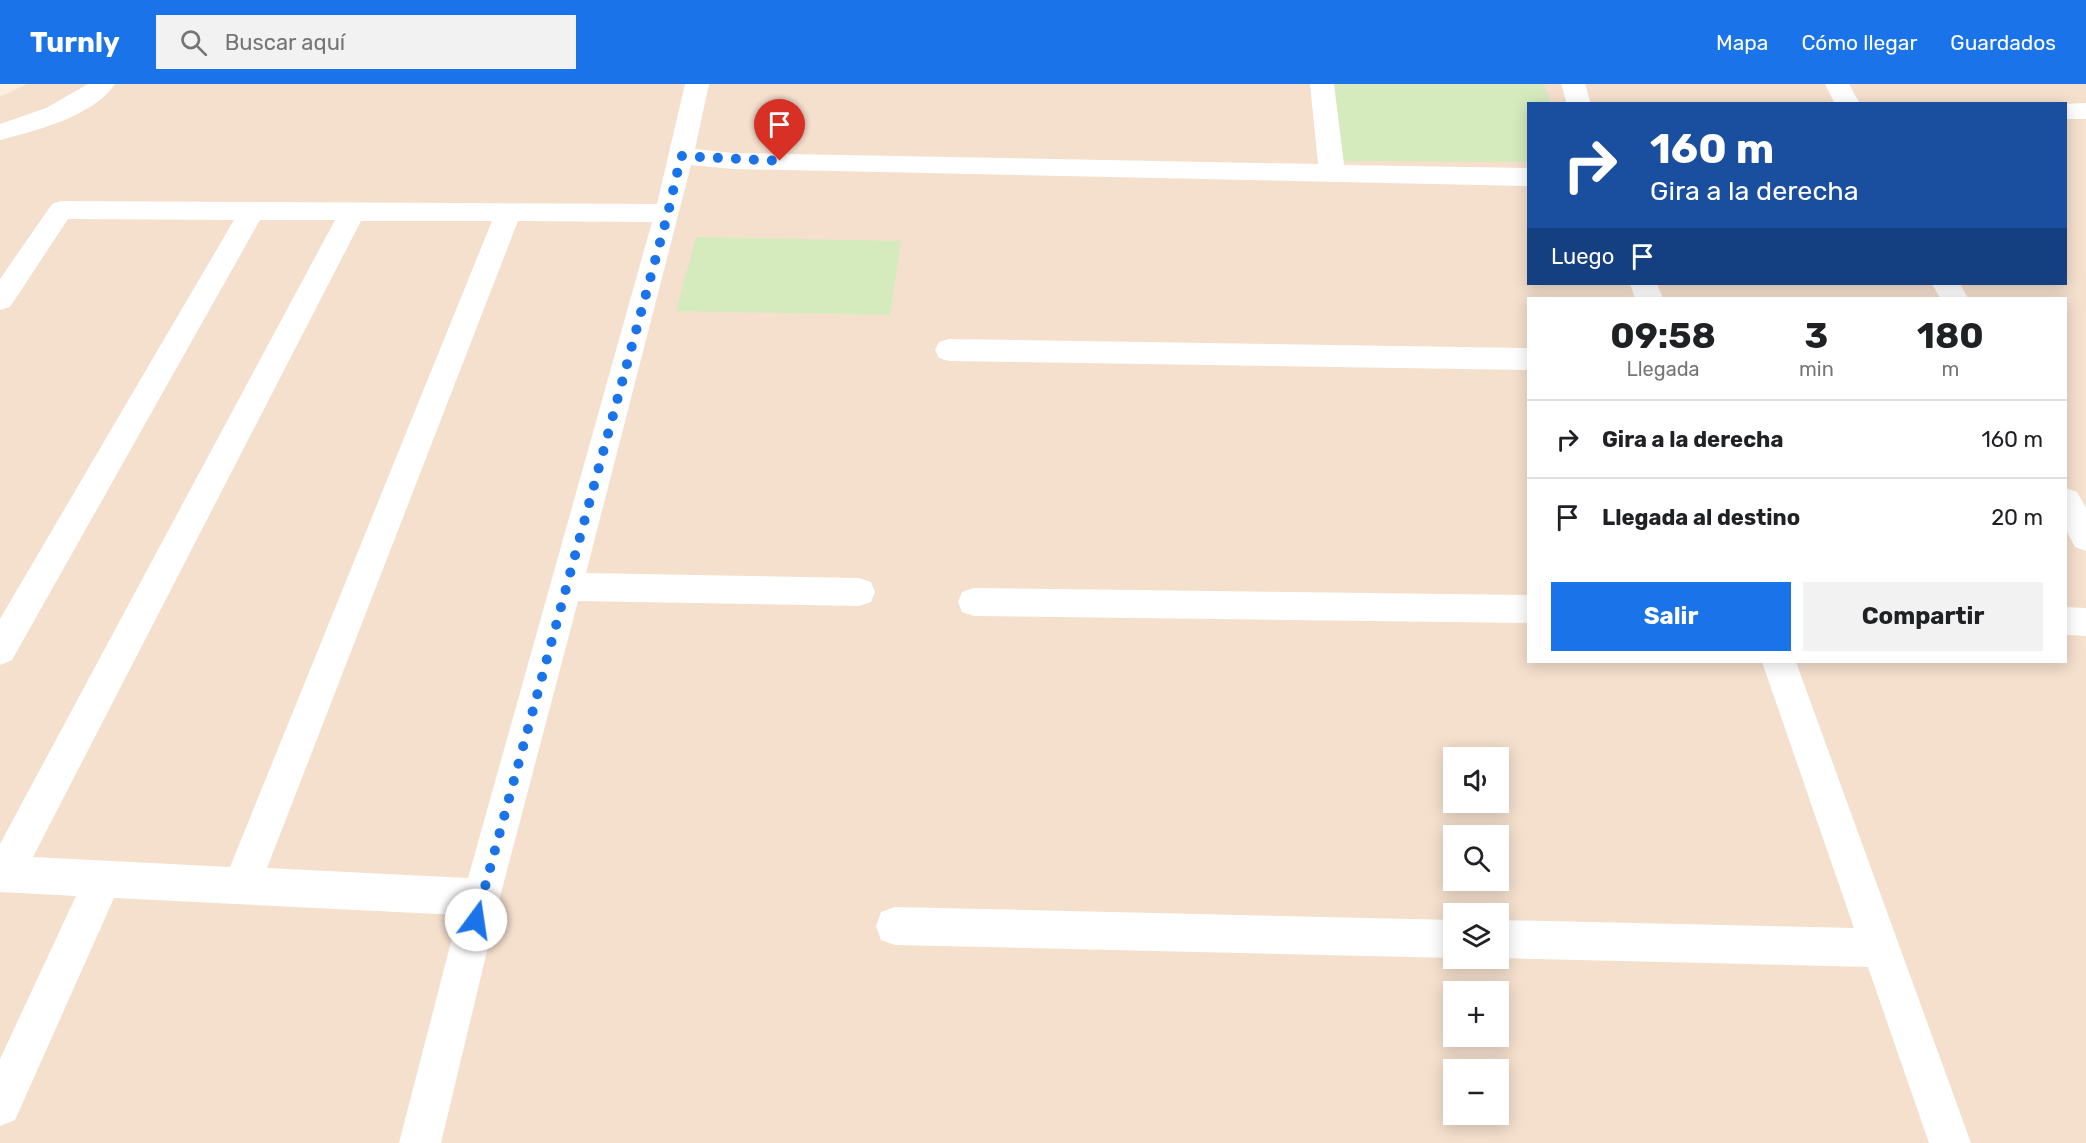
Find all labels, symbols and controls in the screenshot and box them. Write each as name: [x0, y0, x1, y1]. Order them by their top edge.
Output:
search box: [156, 15, 576, 69]
text: Turnly: [30, 26, 120, 59]
icon: search: [177, 26, 210, 59]
text: Buscar aquí: [225, 29, 345, 56]
text: Mapa: [1716, 30, 1768, 55]
text: Cómo llegar: [1801, 30, 1917, 55]
text: Guardados: [1950, 30, 2056, 55]
pin: [754, 99, 805, 161]
icon: arrive: [763, 108, 796, 141]
text: 160 m: [1650, 124, 1774, 174]
icon: right: [1551, 126, 1629, 204]
text: Gira a la derecha: [1650, 175, 1859, 207]
icon: arrive: [1626, 240, 1659, 273]
text: Luego: [1551, 243, 1614, 270]
text: 09:58: [1610, 314, 1716, 357]
text: 3: [1805, 314, 1828, 357]
text: 180: [1917, 314, 1984, 357]
text: Llegada: [1626, 357, 1700, 381]
text: min: [1799, 357, 1834, 381]
text: m: [1942, 357, 1959, 381]
icon: right: [1551, 423, 1584, 456]
text: Gira a la derecha: [1602, 426, 1783, 453]
text: 160 m: [1981, 426, 2043, 453]
icon: arrive: [1551, 501, 1584, 534]
text: Llegada al destino: [1602, 504, 1800, 531]
text: 20 m: [1991, 504, 2043, 531]
button: Salir: [1551, 582, 1791, 651]
button: Compartir: [1803, 582, 2043, 651]
map controls: [1443, 747, 1509, 1125]
button: sound: [1443, 747, 1509, 813]
button: search: [1443, 825, 1509, 891]
position arrow: [444, 888, 508, 952]
button: layers: [1443, 903, 1509, 969]
button: +: [1443, 981, 1509, 1047]
button: −: [1443, 1059, 1509, 1125]

